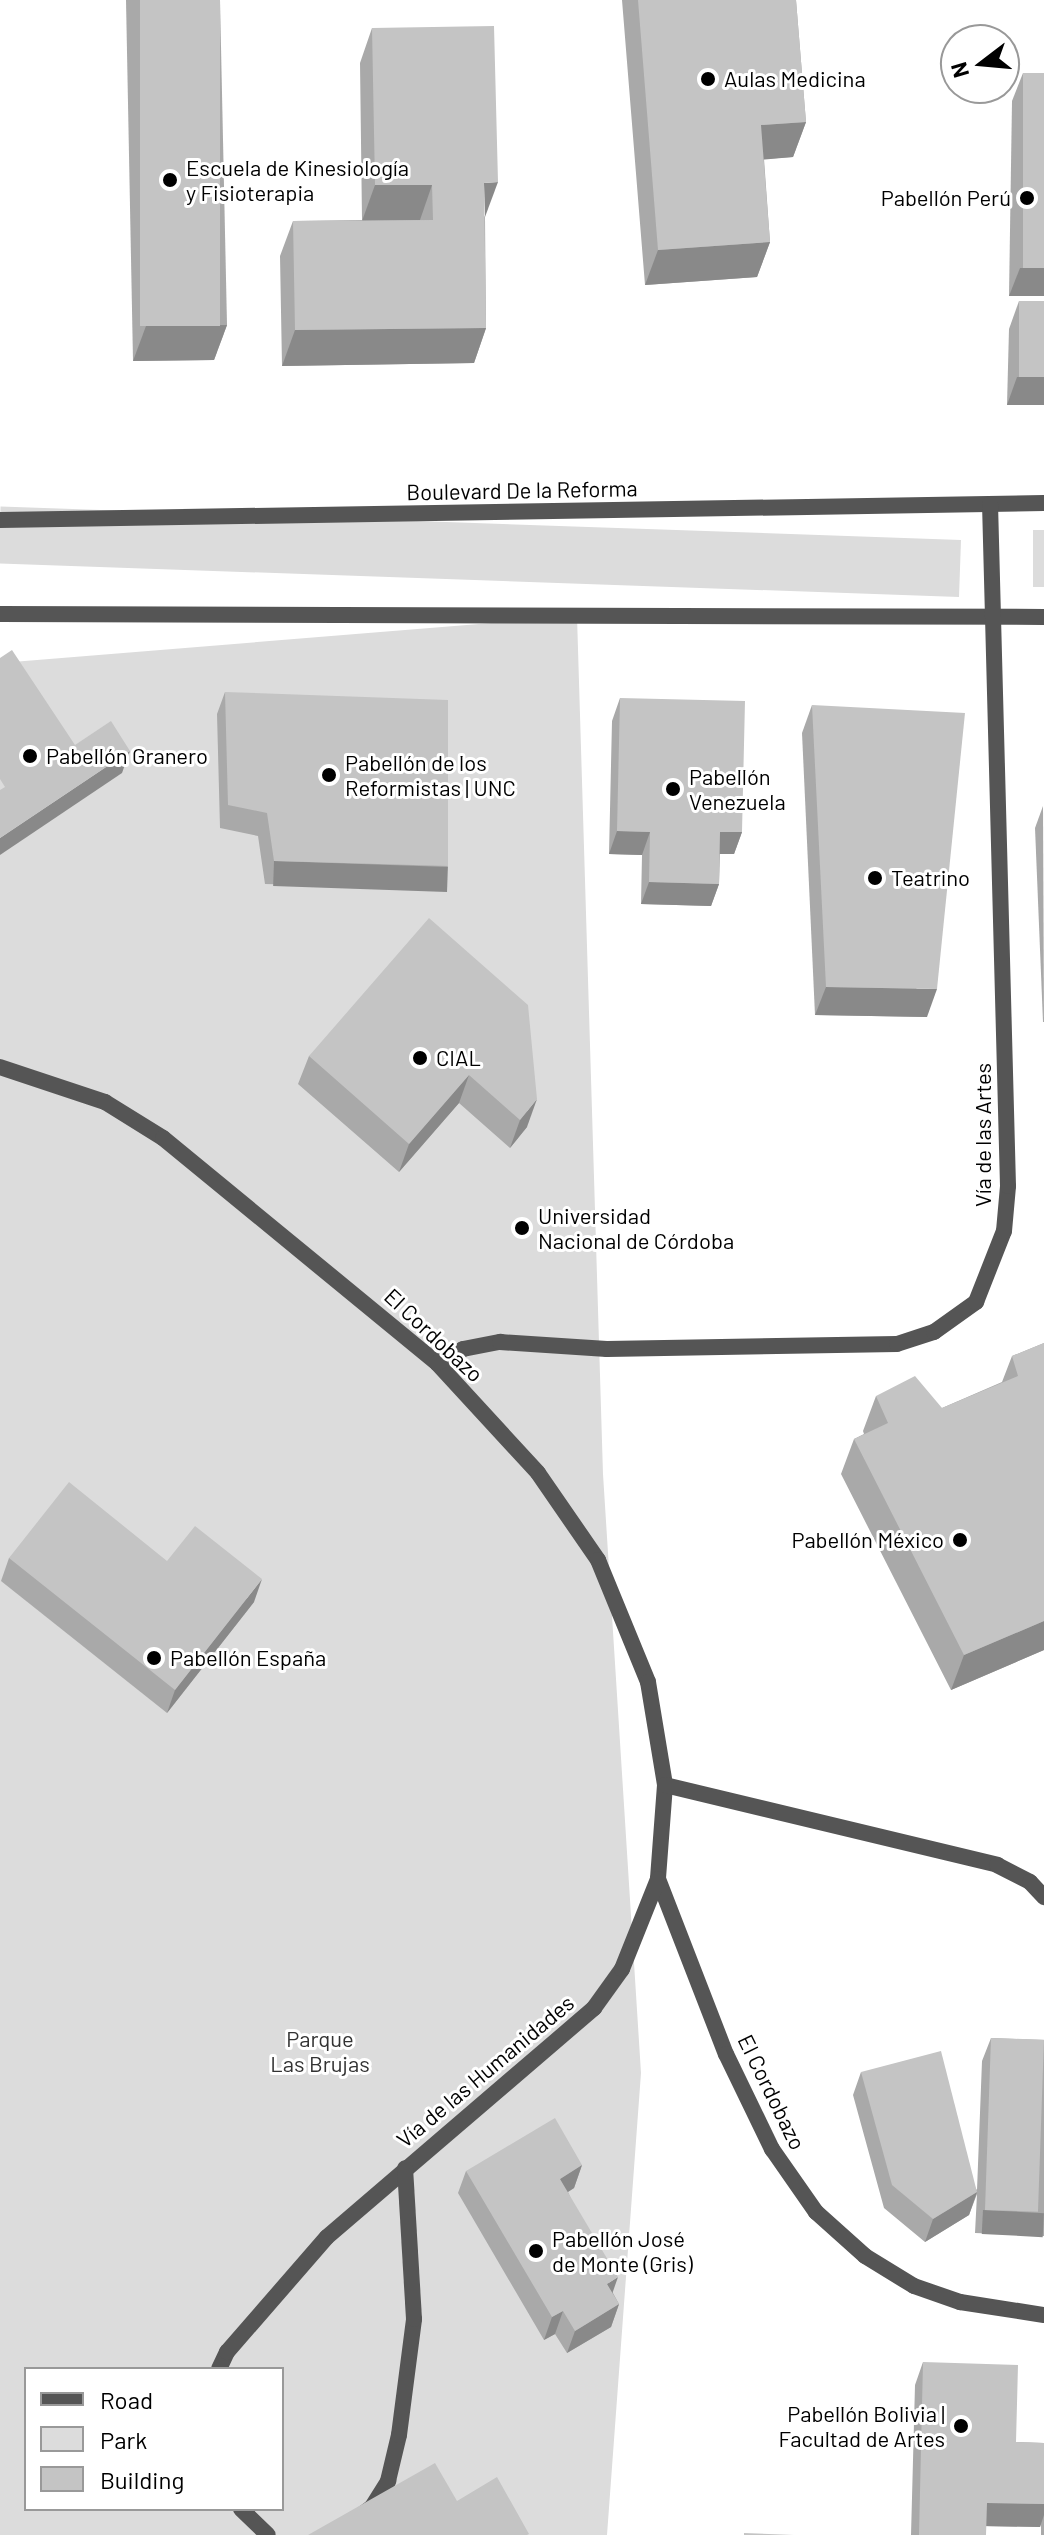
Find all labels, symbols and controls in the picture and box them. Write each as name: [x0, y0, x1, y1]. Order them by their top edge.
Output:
north arrow: [940, 24, 1020, 104]
text: N: [944, 59, 973, 81]
place label: Aulas Medicina: [724, 66, 866, 92]
marker: Aulas Medicina: [699, 70, 717, 88]
place label: Escuela de Kinesiología y Fisioterapia: [186, 154, 409, 206]
marker: Escuela de Kinesiología y Fisioterapia: [161, 171, 179, 189]
place label: Pabellón Perú: [881, 185, 1011, 211]
marker: Pabellón Perú: [1018, 189, 1036, 207]
street label: Boulevard De la Reforma: [406, 475, 638, 505]
place label: Pabellón Granero: [46, 743, 208, 769]
marker: Pabellón Granero: [21, 747, 39, 765]
place label: Pabellón de los Reformistas | UNC: [345, 749, 516, 800]
place label: Pabellón Venezuela: [689, 763, 786, 814]
marker: Pabellón de los Reformistas | UNC: [320, 766, 338, 784]
marker: Pabellón Venezuela: [664, 780, 682, 798]
place label: Teatrino: [891, 865, 970, 891]
marker: Teatrino: [866, 869, 884, 887]
place label: CIAL: [436, 1045, 481, 1071]
marker: CIAL: [411, 1049, 429, 1067]
street label: Vía de las Artes: [970, 1063, 996, 1207]
place label: Universidad Nacional de Córdoba: [538, 1202, 734, 1254]
marker: Universidad Nacional de Córdoba: [513, 1219, 531, 1237]
street label: El Cordobazo: [379, 1283, 489, 1387]
place label: Pabellón México: [791, 1527, 944, 1553]
marker: Pabellón México: [951, 1531, 969, 1549]
place label: Pabellón España: [170, 1645, 326, 1671]
marker: Pabellón España: [145, 1649, 163, 1667]
street label: Vía de las Humanidades: [391, 1989, 579, 2153]
park label: Parque Las Brujas: [270, 2025, 370, 2076]
street label: El Cordobazo: [733, 2030, 811, 2154]
place label: Pabellón José de Monte (Gris): [552, 2225, 693, 2276]
marker: Pabellón José de Monte (Gris): [527, 2242, 545, 2260]
legend: [24, 2367, 284, 2511]
text: Road: [100, 2385, 153, 2414]
place label: Pabellón Bolivia | Facultad de Artes: [778, 2400, 945, 2452]
marker: Pabellón Bolivia | Facultad de Artes: [952, 2417, 970, 2435]
text: Park: [100, 2425, 147, 2454]
text: Building: [100, 2465, 184, 2494]

